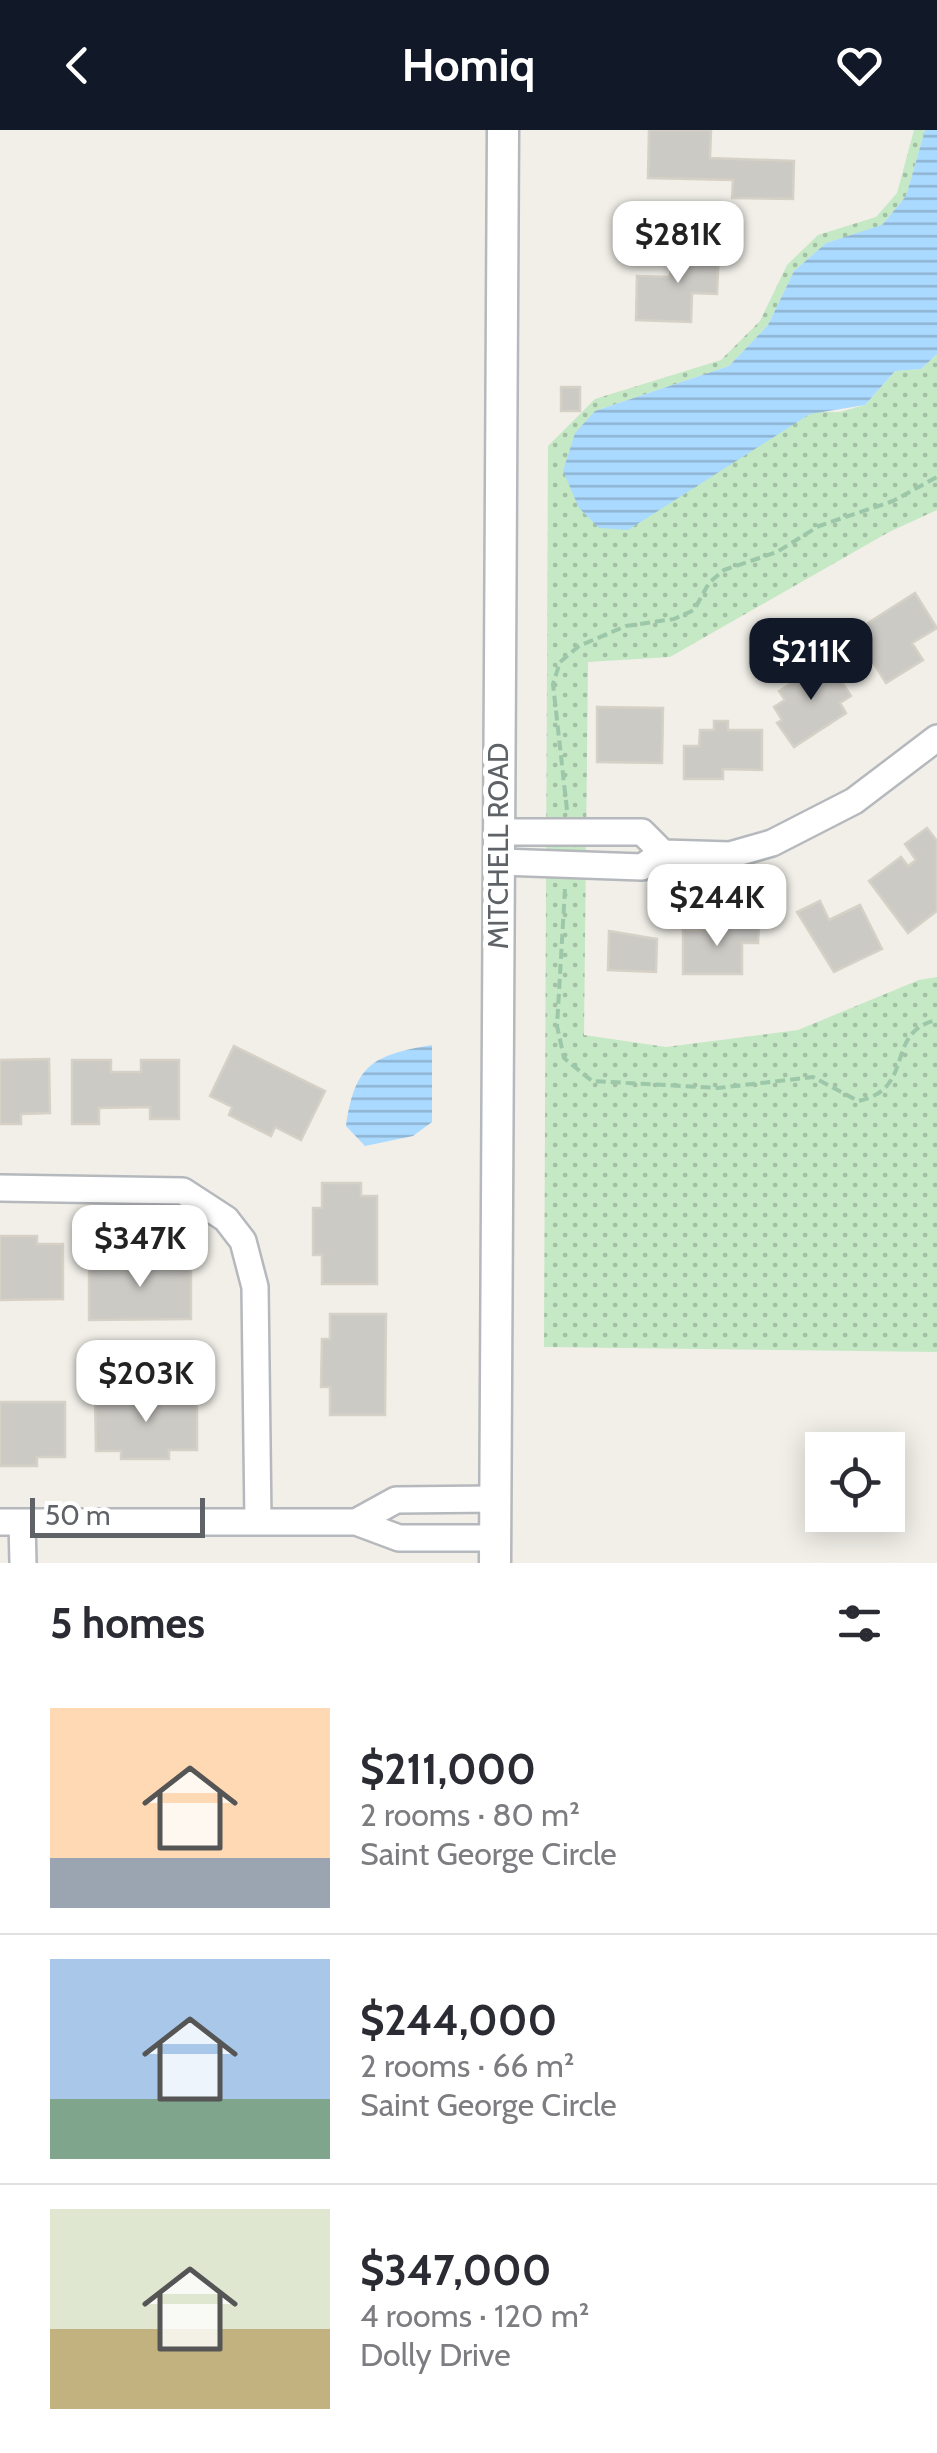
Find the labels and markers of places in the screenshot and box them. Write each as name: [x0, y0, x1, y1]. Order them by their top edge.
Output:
pin: $281K: [608, 201, 748, 286]
pin: $211K: [741, 618, 881, 703]
pin: $244K: [647, 864, 787, 949]
pin: $347K: [70, 1205, 210, 1290]
pin: $203K: [76, 1340, 216, 1425]

